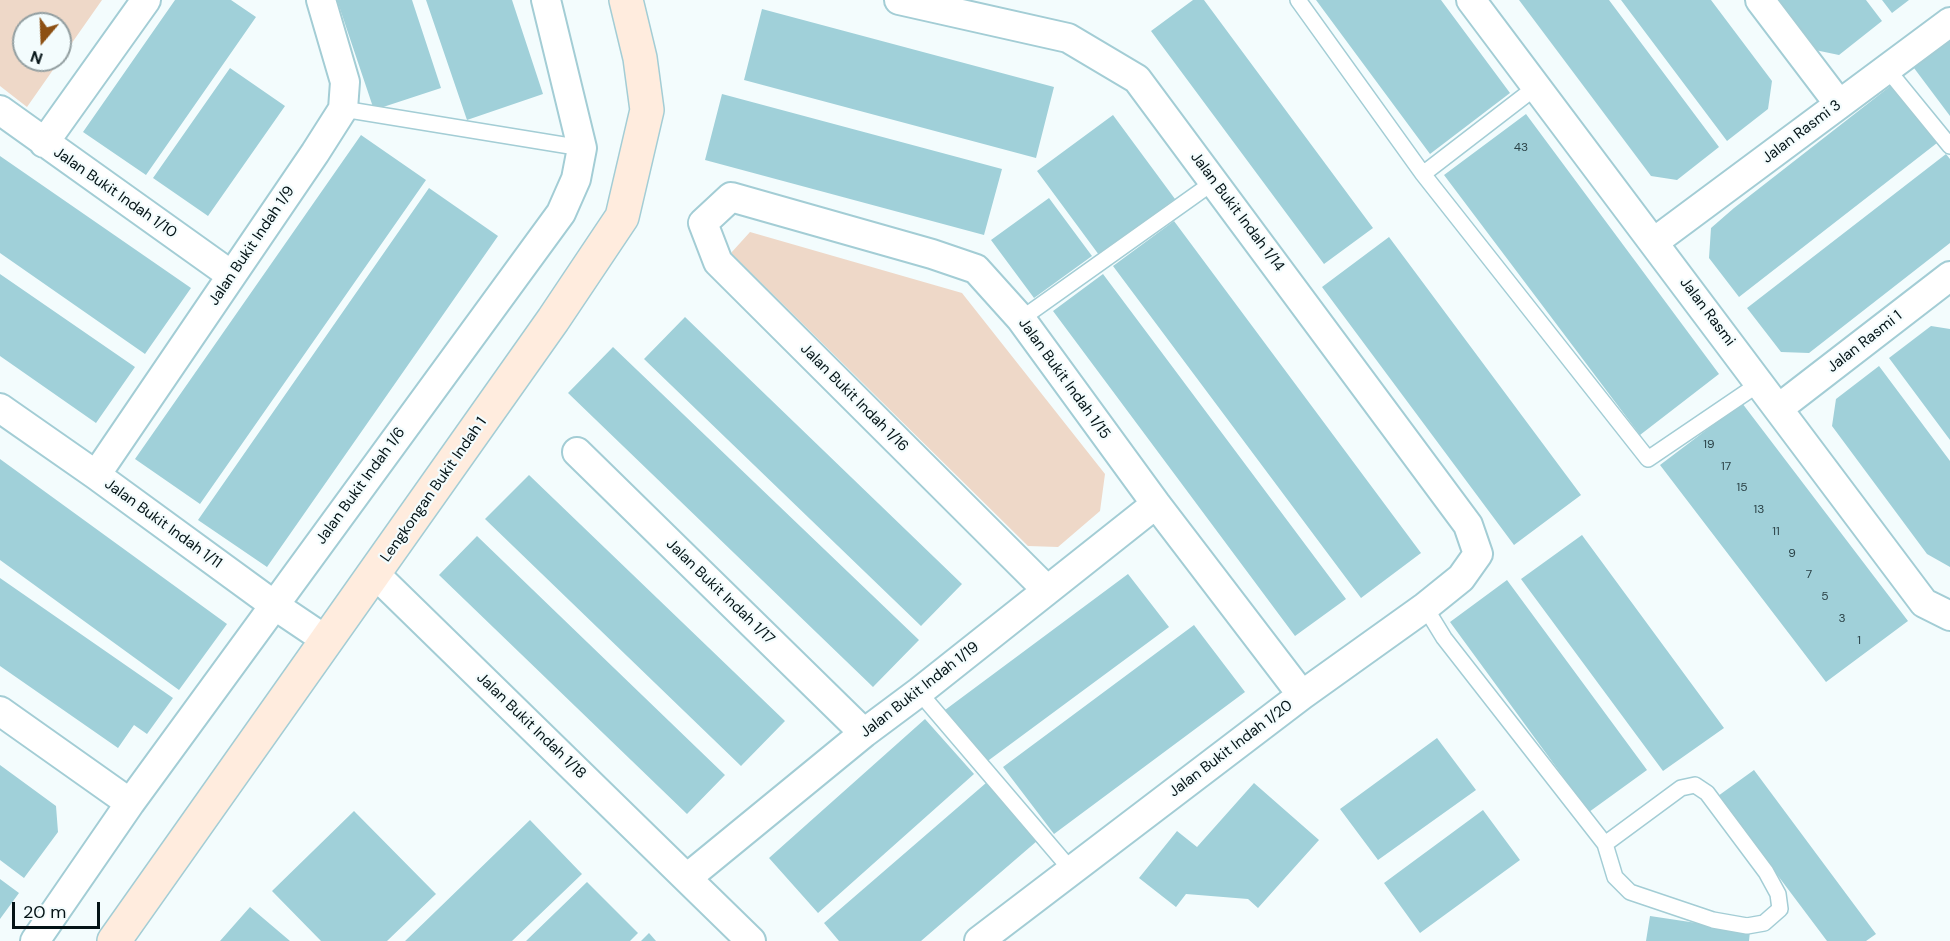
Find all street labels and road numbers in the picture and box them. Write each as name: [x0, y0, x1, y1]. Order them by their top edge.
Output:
street label: Jalan Rasmi 3: [1759, 97, 1845, 167]
street label: Jalan Bukit Indah 1/10: [50, 144, 180, 242]
street label: Jalan Bukit Indah 1/14: [1186, 149, 1288, 275]
street label: Jalan Bukit Indah 1/9: [205, 183, 299, 309]
street label: Jalan Rasmi: [1675, 274, 1739, 350]
street label: Jalan Rasmi 1: [1824, 307, 1906, 377]
street label: Jalan Bukit Indah 1/15: [1014, 315, 1114, 443]
street label: Jalan Bukit Indah 1/16: [796, 340, 912, 456]
street label: Lengkongan Bukit Indah 1: [377, 414, 491, 566]
street label: Jalan Bukit Indah 1/6: [312, 424, 410, 548]
street label: Jalan Bukit Indah 1/11: [101, 475, 225, 573]
street label: Jalan Bukit Indah 1/17: [662, 536, 778, 648]
street label: Jalan Bukit Indah 1/19: [857, 638, 983, 742]
street label: Jalan Bukit Indah 1/18: [473, 669, 589, 783]
street label: Jalan Bukit Indah 1/20: [1166, 697, 1296, 801]

